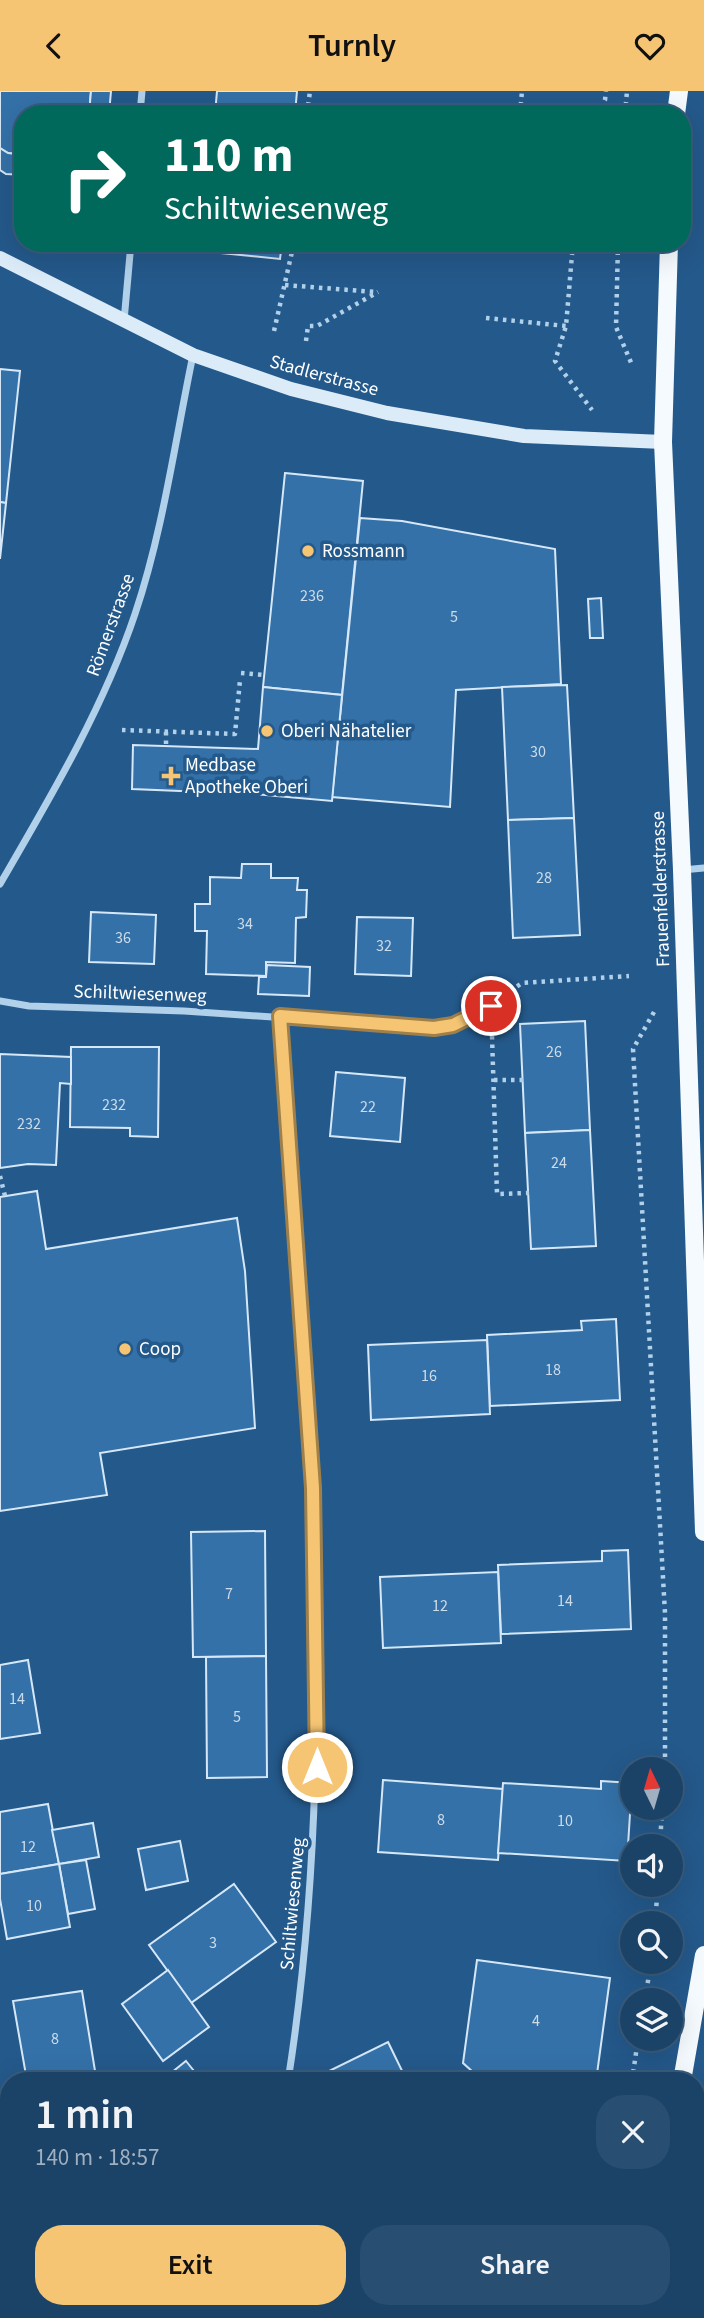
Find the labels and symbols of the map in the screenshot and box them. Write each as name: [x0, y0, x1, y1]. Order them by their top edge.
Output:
street label: Stadlerstrasse: [267, 349, 381, 403]
place label: Rossmann: [322, 538, 405, 565]
marker: Rossmann: [300, 543, 316, 559]
street label: Römerstrasse: [80, 570, 142, 680]
house number: 236: [300, 585, 324, 607]
house number: 5: [450, 606, 458, 628]
place label: Oberi Nähatelier: [281, 718, 412, 745]
marker: Oberi Nähatelier: [259, 723, 275, 739]
house number: 30: [530, 741, 546, 763]
place label: Medbase Apotheke Oberi: [185, 752, 308, 801]
marker: Medbase Apotheke Oberi: [163, 768, 179, 784]
street label: Frauenfelderstrasse: [645, 811, 677, 967]
house number: 28: [536, 867, 552, 889]
house number: 34: [237, 913, 253, 935]
house number: 36: [115, 927, 131, 949]
house number: 32: [376, 935, 392, 957]
pin: [461, 976, 521, 1036]
street label: Schiltwiesenweg: [73, 978, 207, 1010]
house number: 26: [546, 1041, 562, 1063]
house number: 232: [102, 1094, 126, 1116]
house number: 22: [360, 1096, 376, 1118]
house number: 232: [17, 1113, 41, 1135]
house number: 24: [551, 1152, 567, 1174]
place label: Coop: [139, 1336, 181, 1363]
marker: Coop: [117, 1341, 133, 1357]
house number: 18: [545, 1359, 561, 1381]
house number: 16: [421, 1365, 437, 1387]
house number: 7: [225, 1583, 233, 1605]
house number: 14: [557, 1590, 573, 1612]
house number: 12: [432, 1595, 448, 1617]
house number: 14: [9, 1688, 25, 1710]
house number: 5: [233, 1706, 241, 1728]
position arrow: [280, 1730, 354, 1804]
north arrow: [620, 1757, 682, 1820]
house number: 8: [437, 1809, 445, 1831]
house number: 10: [557, 1810, 573, 1832]
house number: 12: [20, 1836, 36, 1858]
street label: Schiltwiesenweg: [274, 1836, 312, 1971]
house number: 10: [26, 1895, 42, 1917]
house number: 3: [209, 1932, 217, 1954]
house number: 4: [532, 2010, 540, 2032]
house number: 8: [51, 2028, 59, 2050]

